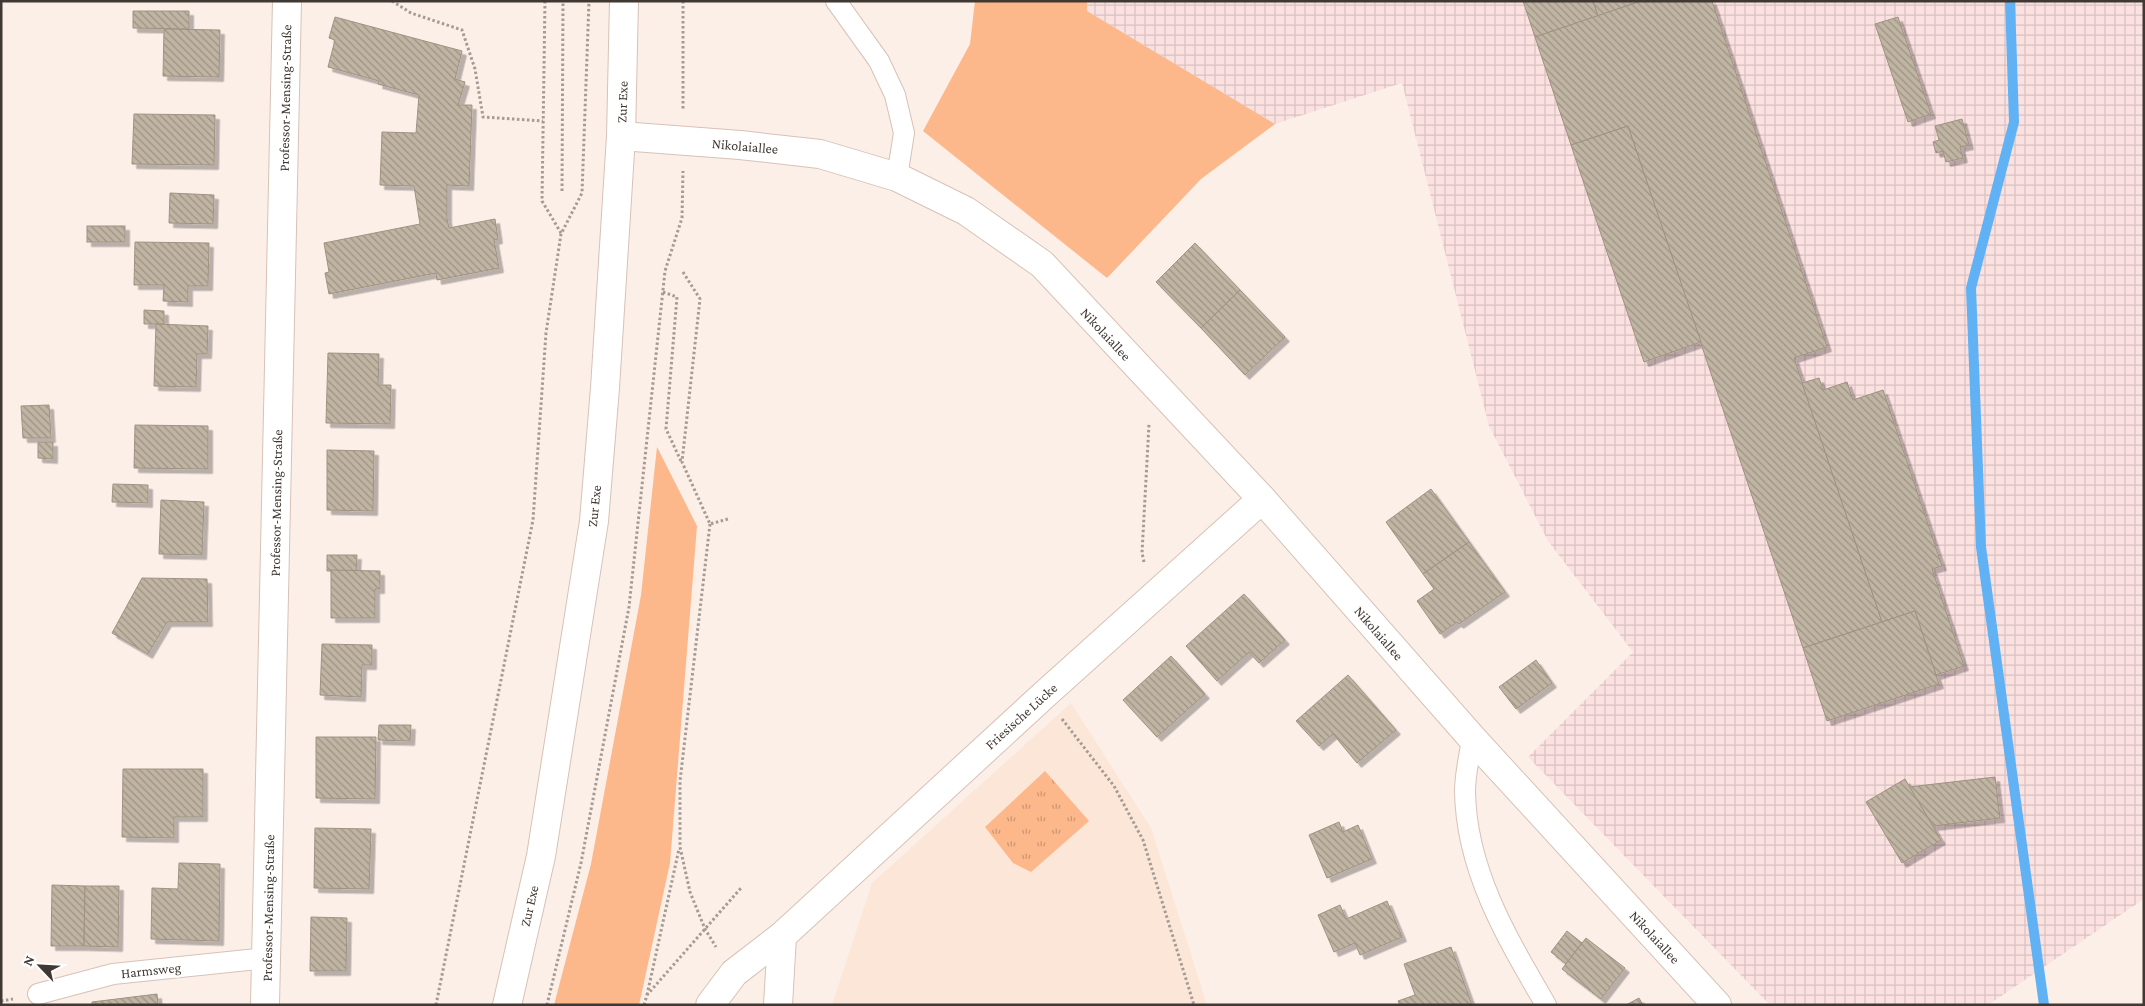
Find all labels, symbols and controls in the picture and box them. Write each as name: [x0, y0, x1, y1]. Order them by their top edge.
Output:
street label: Professor-Mensing-Straße: [276, 24, 294, 172]
street label: Zur Exe: [613, 81, 631, 123]
street label: Nikolaiallee: [711, 135, 779, 157]
street label: Nikolaiallee: [1078, 304, 1134, 364]
street label: Professor-Mensing-Straße: [267, 429, 285, 577]
street label: Zur Exe: [584, 484, 604, 528]
street label: Nikolaiallee: [1351, 603, 1407, 663]
street label: Friesische Lücke: [982, 680, 1060, 752]
street label: Professor-Mensing-Straße: [259, 834, 277, 982]
street label: Zur Exe: [516, 884, 542, 928]
street label: Nikolaiallee: [1627, 907, 1683, 967]
north arrow: [15, 941, 65, 991]
text: N: [19, 952, 38, 968]
street label: Harmsweg: [120, 959, 182, 981]

